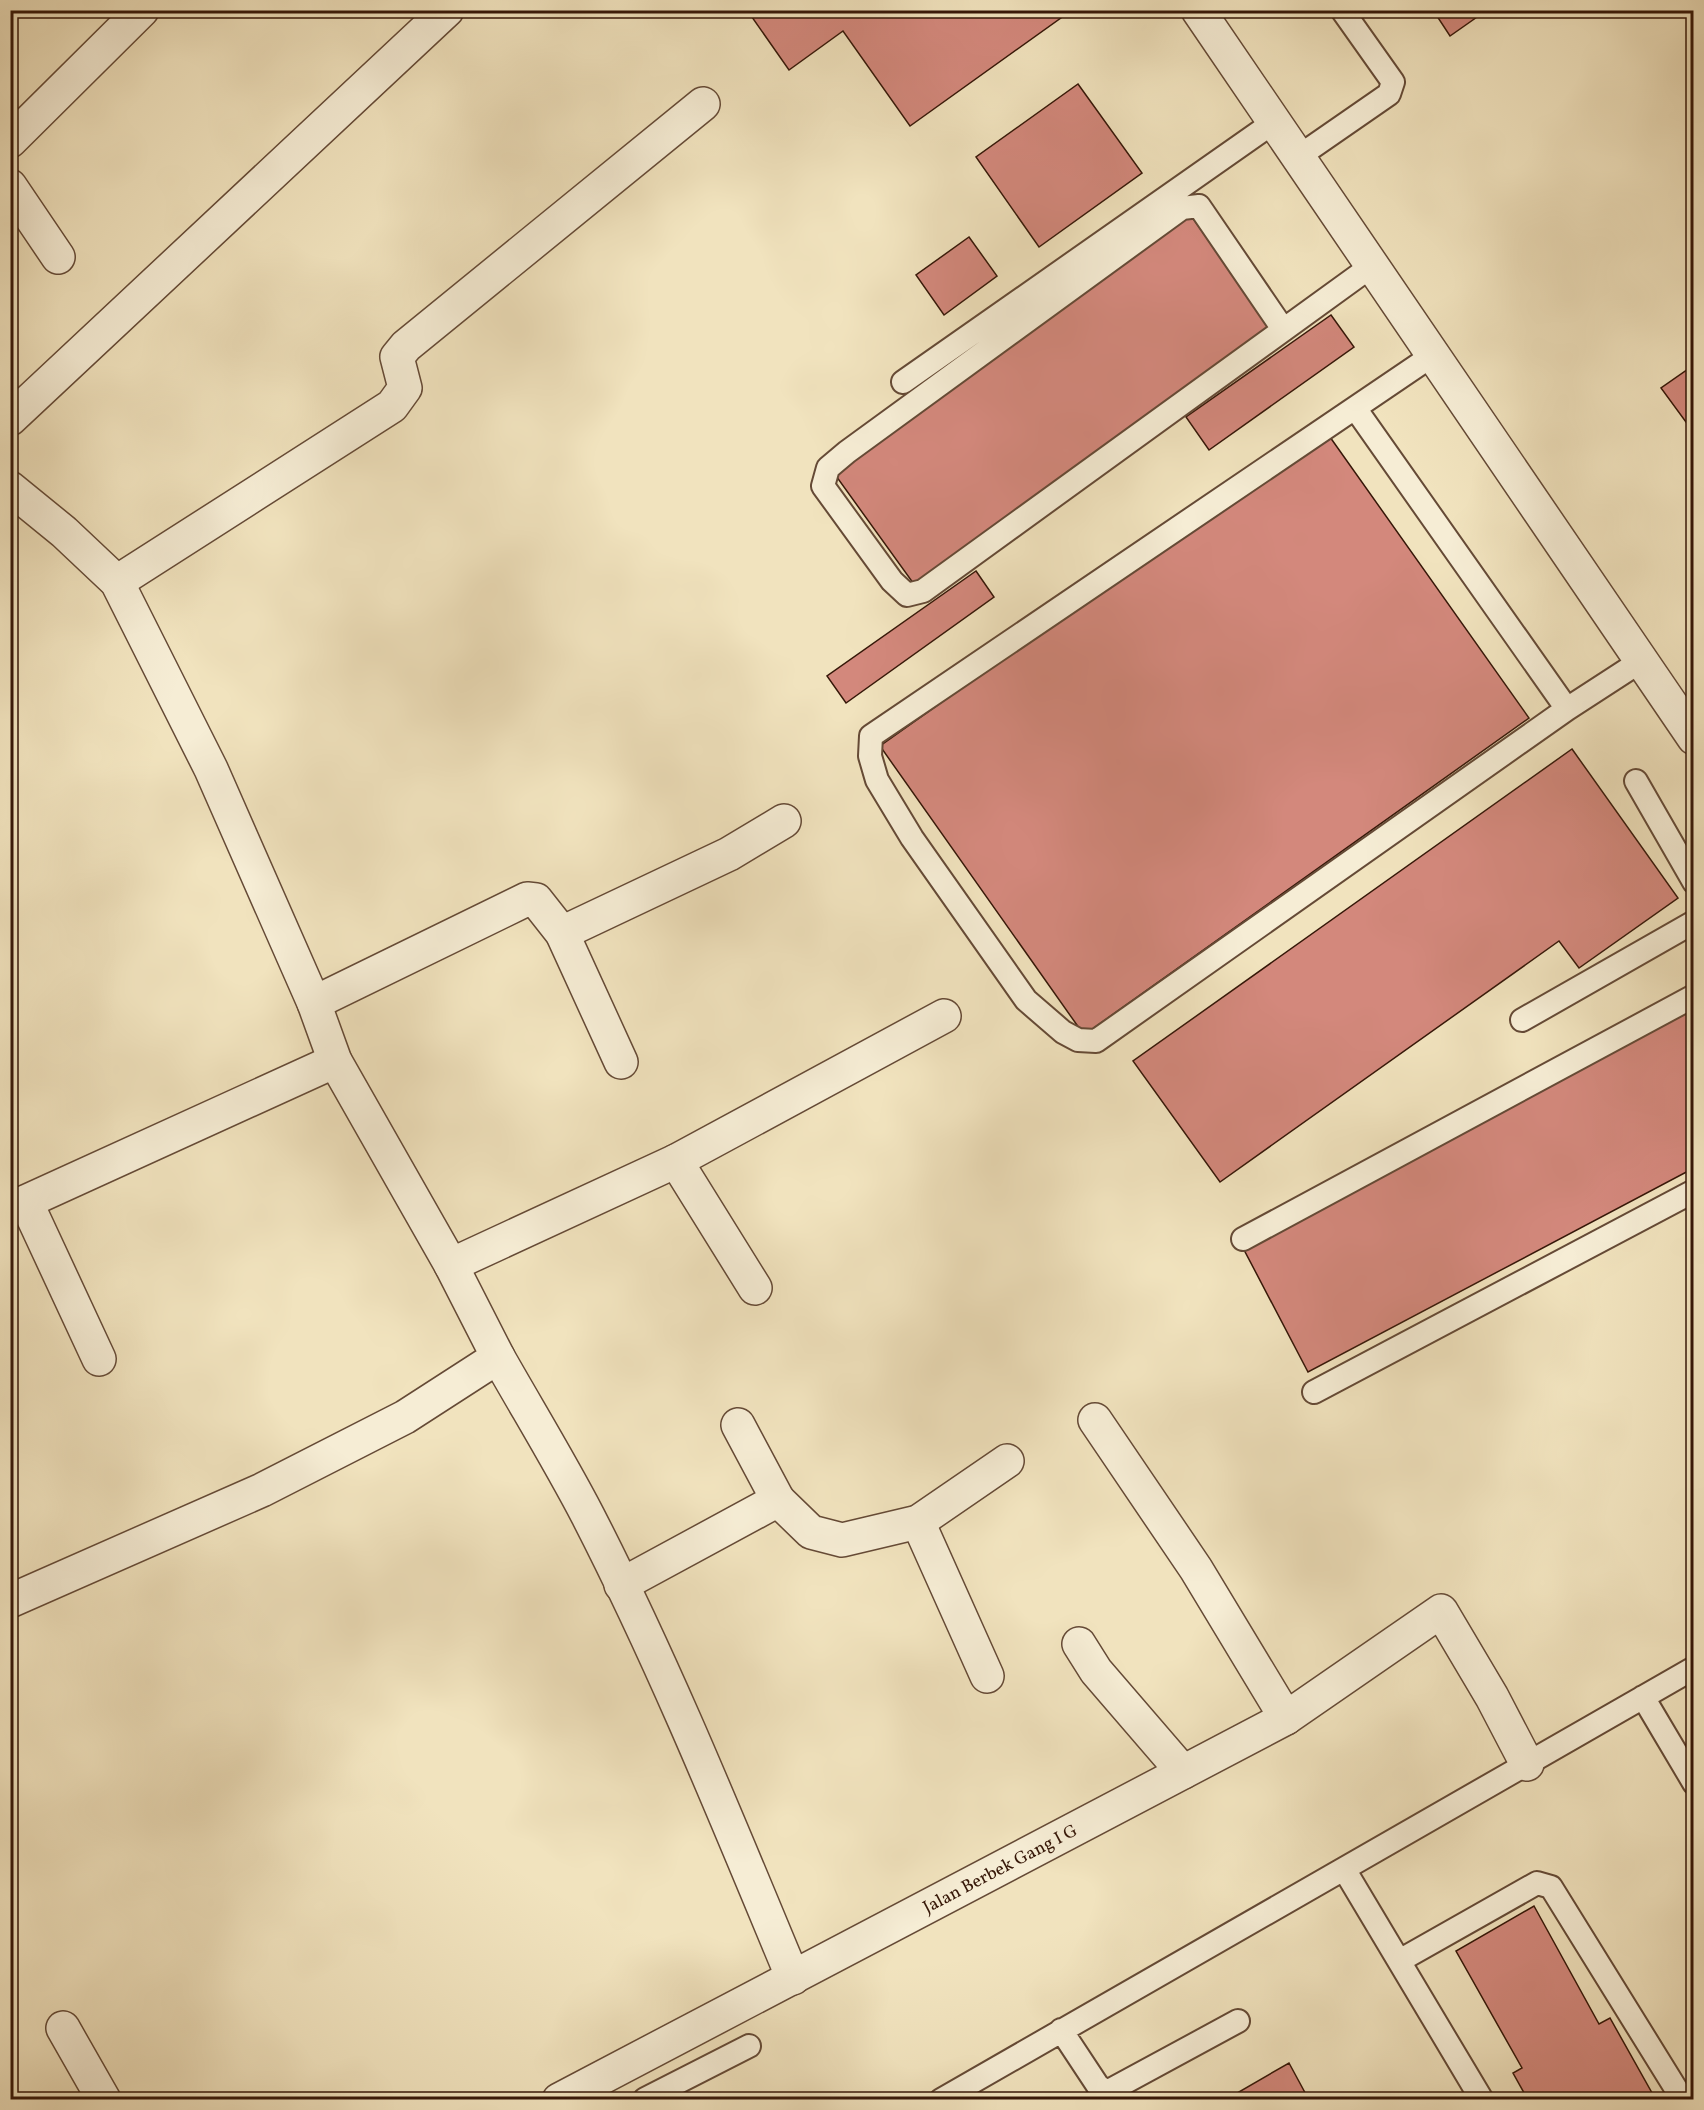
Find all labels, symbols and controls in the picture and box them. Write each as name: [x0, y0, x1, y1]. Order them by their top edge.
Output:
street label: Jalan Berbek Gang I G: [919, 1819, 1082, 1921]

